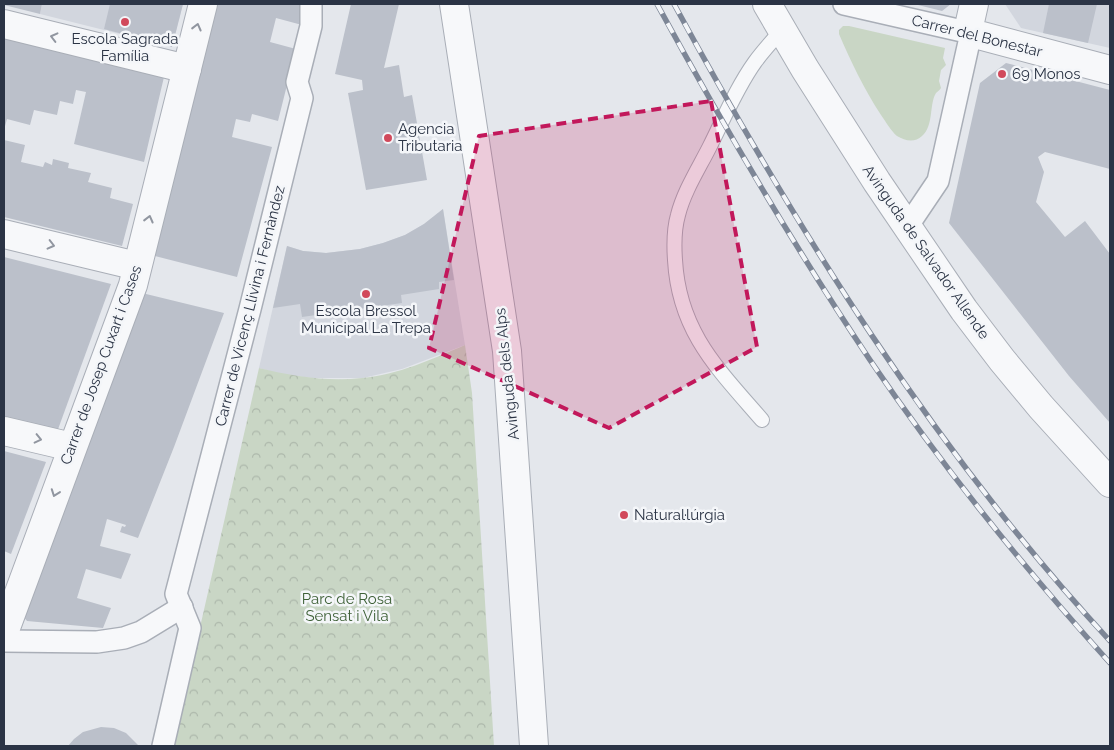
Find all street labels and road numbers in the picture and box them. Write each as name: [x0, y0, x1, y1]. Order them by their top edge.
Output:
street label: Carrer del Bonestar: [910, 11, 1045, 61]
street label: Avinguda de Salvador Allende: [859, 161, 993, 343]
street label: Carrer de Vicenç Llivina i Fernàndez: [211, 184, 289, 428]
street label: Carrer de Josep Cuxart i Cases: [56, 263, 146, 467]
street label: Avinguda dels Alps: [491, 307, 523, 441]

